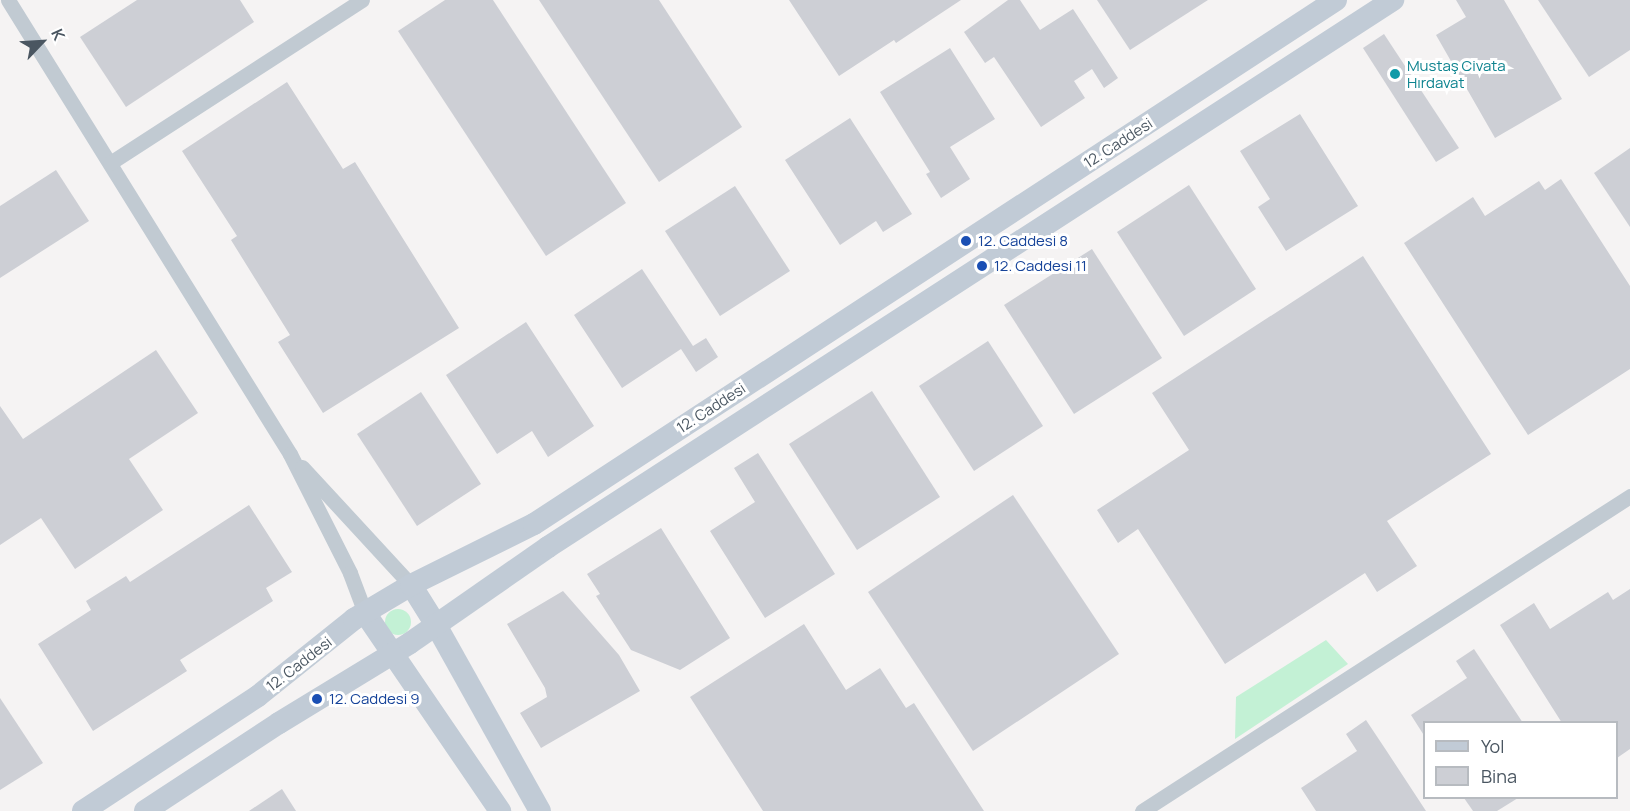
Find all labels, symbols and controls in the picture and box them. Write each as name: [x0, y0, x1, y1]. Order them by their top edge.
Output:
north arrow: [12, 12, 72, 72]
text: K: [46, 25, 70, 44]
place label: Mustaş Civata Hırdavat: [1407, 56, 1506, 91]
marker: Mustaş Civata Hırdavat: [1388, 67, 1402, 81]
street label: 12. Caddesi: [1080, 114, 1156, 172]
place label: 12. Caddesi 8: [978, 232, 1068, 250]
marker: 12. Caddesi 8: [959, 234, 973, 248]
place label: 12. Caddesi 11: [994, 257, 1087, 275]
marker: 12. Caddesi 11: [975, 259, 989, 273]
street label: 12. Caddesi: [673, 379, 749, 437]
street label: 12. Caddesi: [263, 633, 335, 695]
place label: 12. Caddesi 9: [329, 690, 419, 708]
marker: 12. Caddesi 9: [310, 692, 324, 706]
legend: [1423, 721, 1618, 799]
text: Yol: [1481, 734, 1504, 758]
text: Bina: [1481, 764, 1517, 788]

